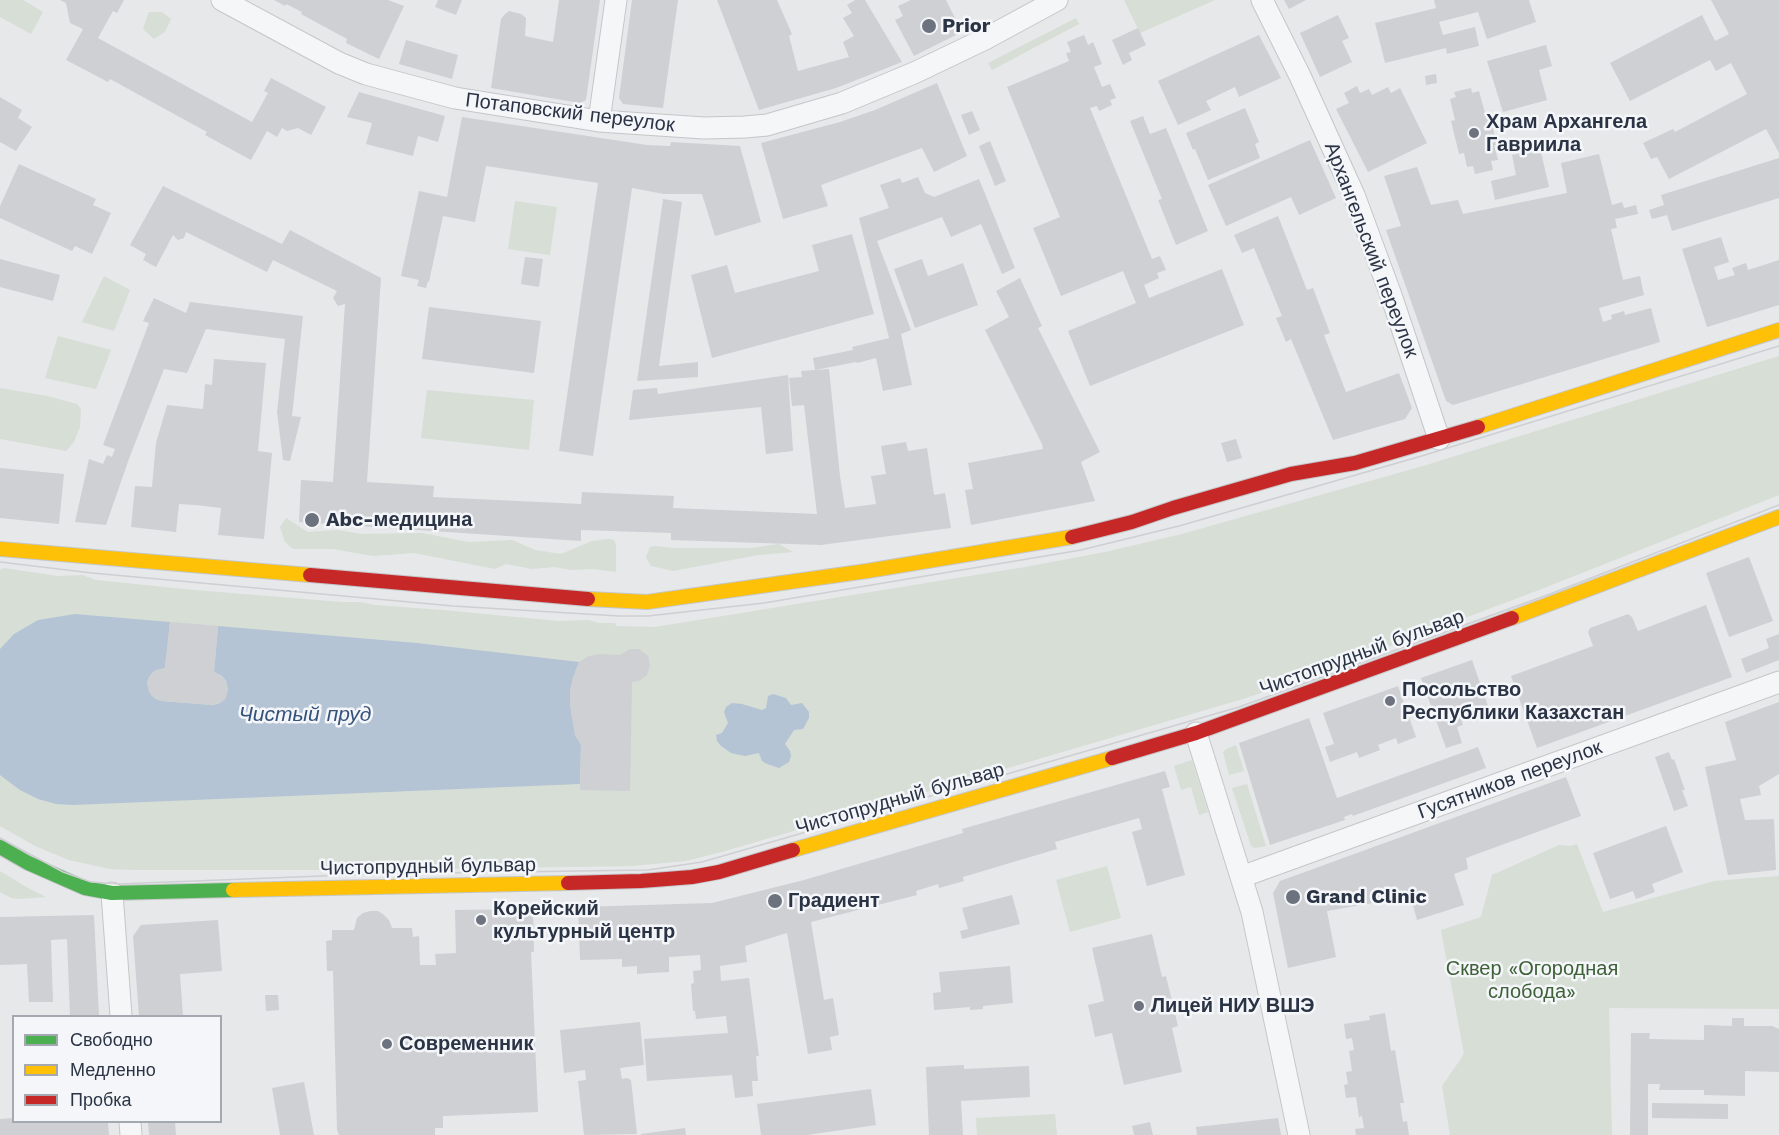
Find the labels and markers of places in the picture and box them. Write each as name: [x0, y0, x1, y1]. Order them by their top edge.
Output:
place label: Prior: [942, 14, 990, 38]
marker: Prior: [920, 17, 938, 35]
place label: Храм Архангела Гавриила: [1486, 110, 1647, 157]
marker: Храм Архангела Гавриила: [1467, 126, 1481, 140]
place label: Abc-медицина: [326, 508, 472, 532]
marker: Abc-медицина: [303, 511, 321, 529]
place label: Посольство Республики Казахстан: [1402, 678, 1624, 725]
marker: Посольство Республики Казахстан: [1383, 694, 1397, 708]
place label: Grand Clinic: [1306, 885, 1427, 909]
marker: Grand Clinic: [1284, 888, 1302, 906]
place label: Градиент: [788, 889, 880, 913]
marker: Градиент: [766, 892, 784, 910]
place label: Корейский культурный центр: [493, 897, 675, 944]
marker: Корейский культурный центр: [474, 913, 488, 927]
place label: Лицей НИУ ВШЭ: [1151, 994, 1315, 1018]
marker: Лицей НИУ ВШЭ: [1132, 999, 1146, 1013]
place label: Современник: [399, 1032, 533, 1056]
marker: Современник: [380, 1037, 394, 1051]

